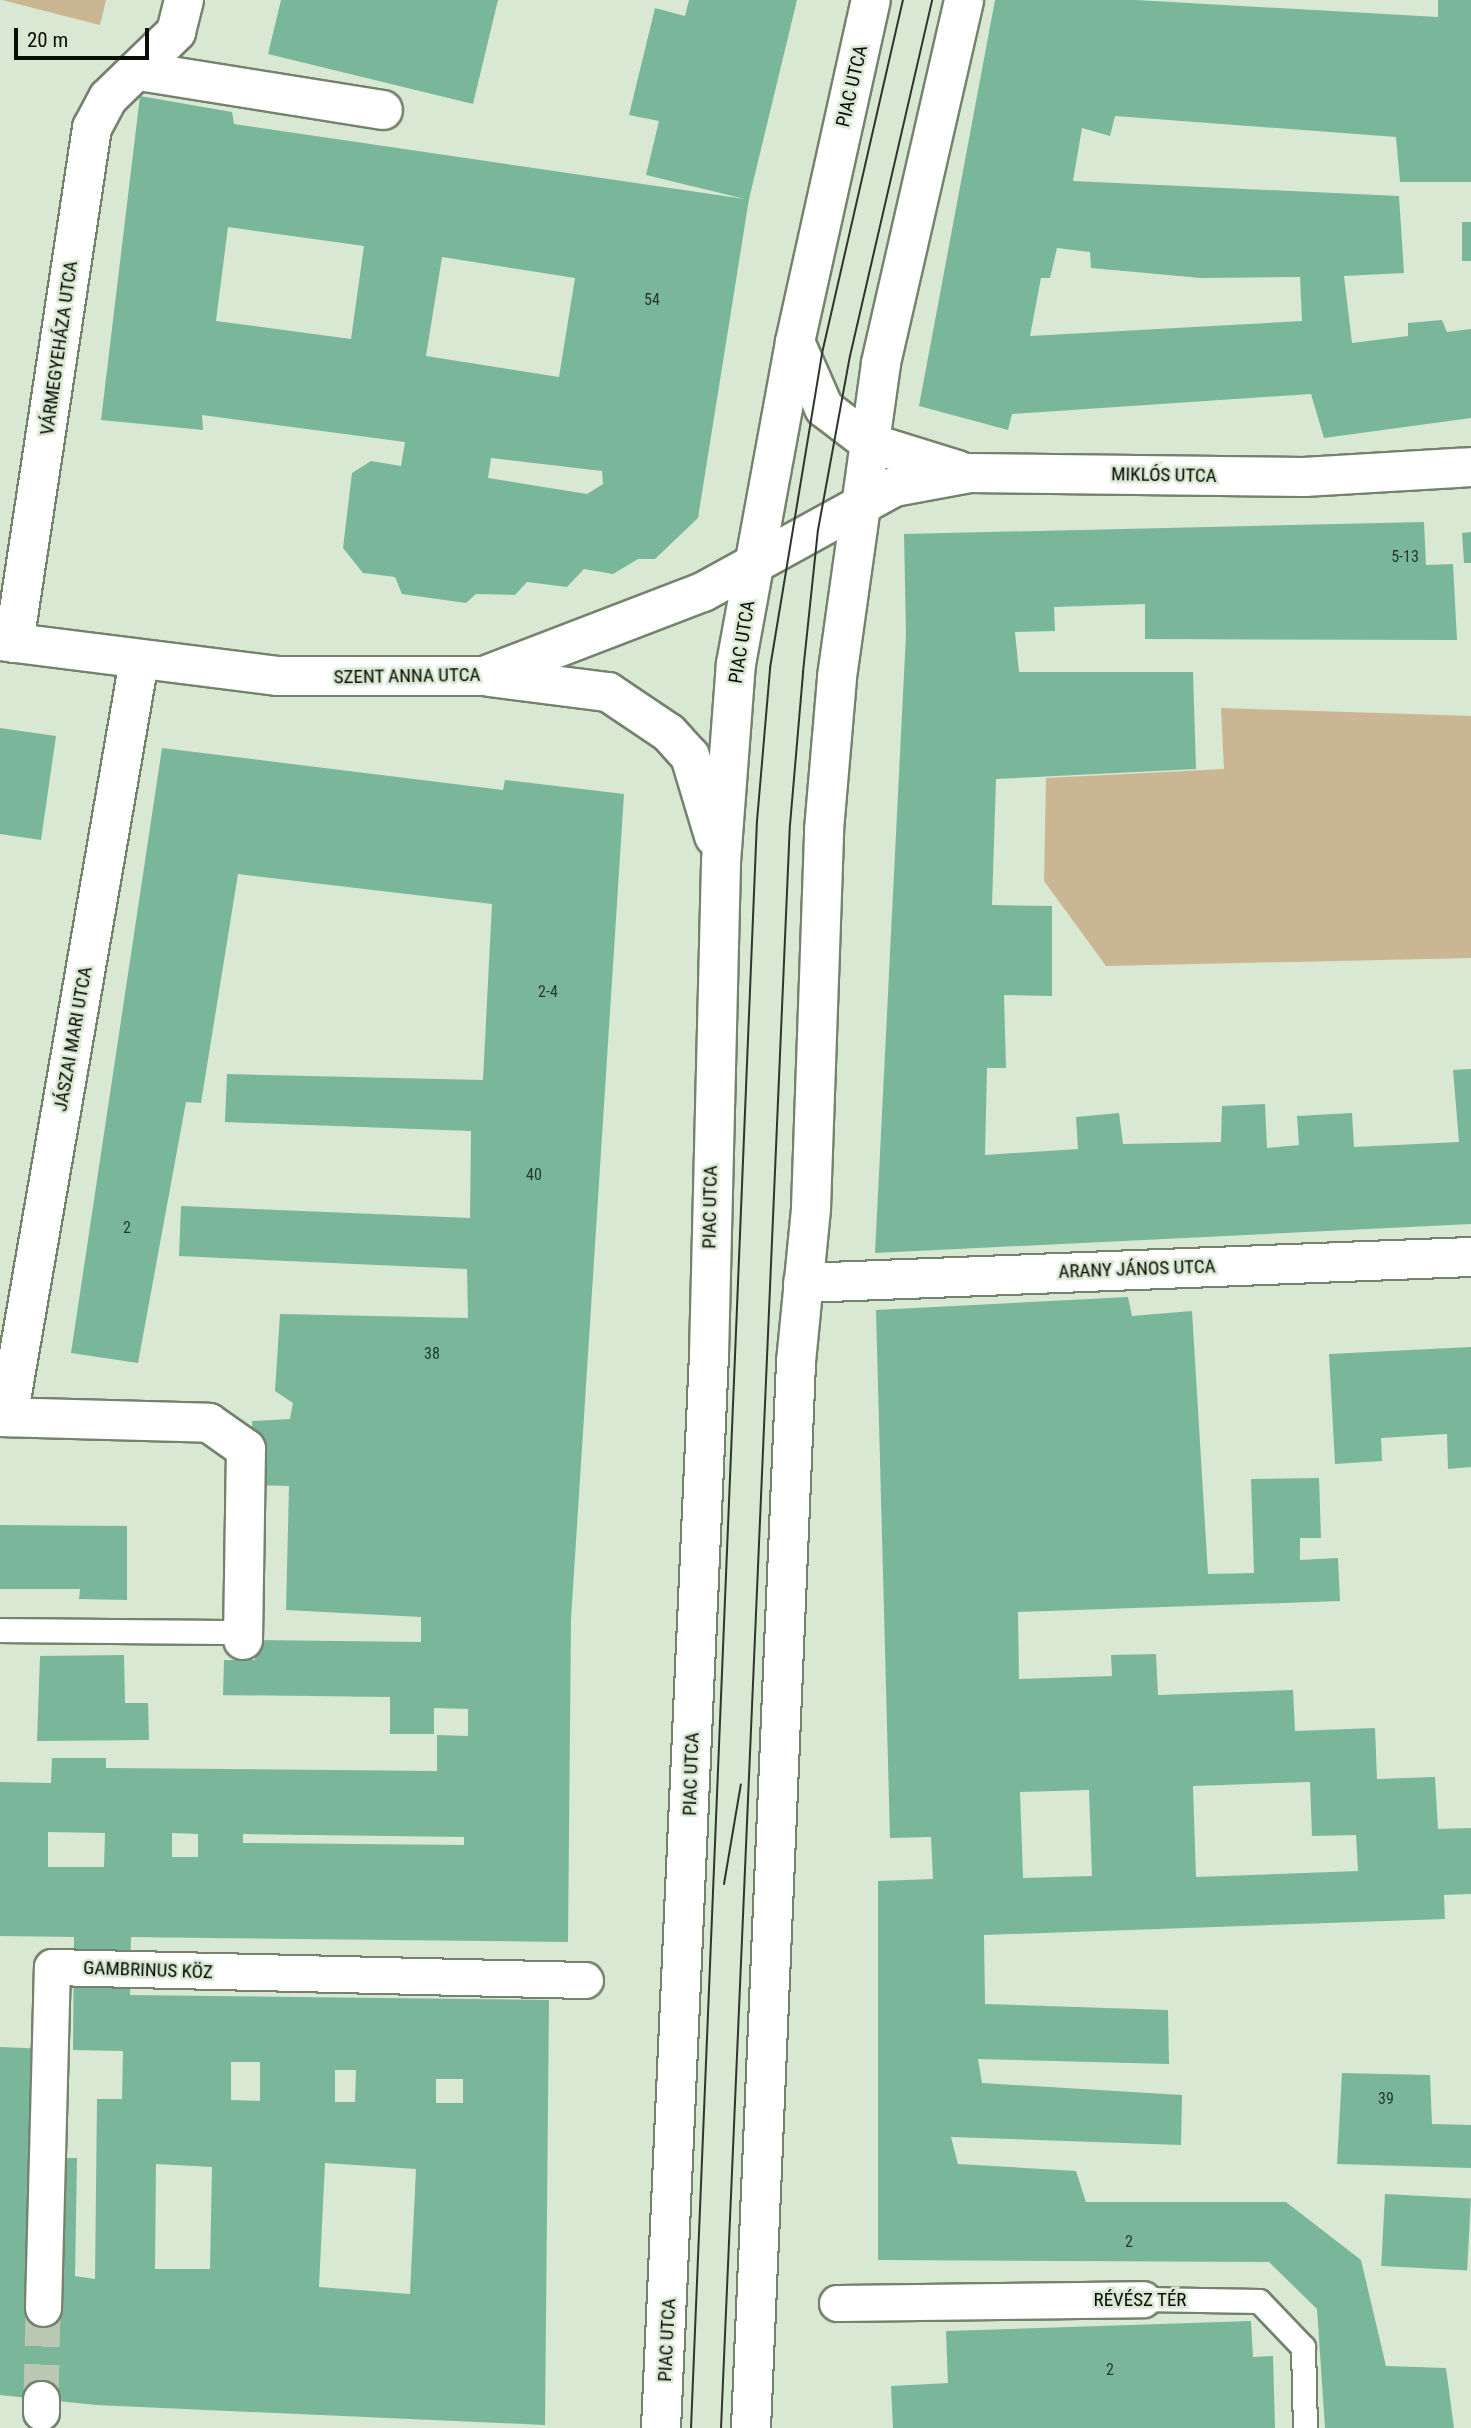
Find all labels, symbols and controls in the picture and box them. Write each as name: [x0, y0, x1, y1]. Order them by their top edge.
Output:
scale bar: [18, 14, 152, 58]
text: 20 m: [27, 28, 68, 52]
street label: PIAC UTCA: [832, 43, 872, 129]
street label: VÁRMEGYEHÁZA UTCA: [35, 259, 83, 437]
house number: 54: [644, 290, 660, 310]
street label: MIKLÓS UTCA: [1111, 463, 1217, 487]
house number: 5-13: [1391, 547, 1419, 567]
street label: PIAC UTCA: [724, 599, 760, 685]
street label: SZENT ANNA UTCA: [333, 663, 481, 689]
street label: JÁSZAI MARI UTCA: [49, 965, 97, 1113]
house number: 2-4: [538, 982, 558, 1002]
house number: 40: [526, 1165, 542, 1185]
street label: PIAC UTCA: [698, 1165, 722, 1249]
house number: 2: [123, 1218, 131, 1238]
street label: ARANY JÁNOS UTCA: [1058, 1255, 1216, 1283]
house number: 38: [424, 1344, 440, 1364]
street label: PIAC UTCA: [678, 1732, 704, 1816]
street label: GAMBRINUS KÖZ: [83, 1956, 213, 1984]
house number: 39: [1378, 2089, 1394, 2109]
house number: 2: [1125, 2232, 1133, 2252]
street label: RÉVÉSZ TÉR: [1093, 2289, 1187, 2311]
street label: PIAC UTCA: [653, 2298, 681, 2382]
house number: 2: [1106, 2360, 1114, 2380]

